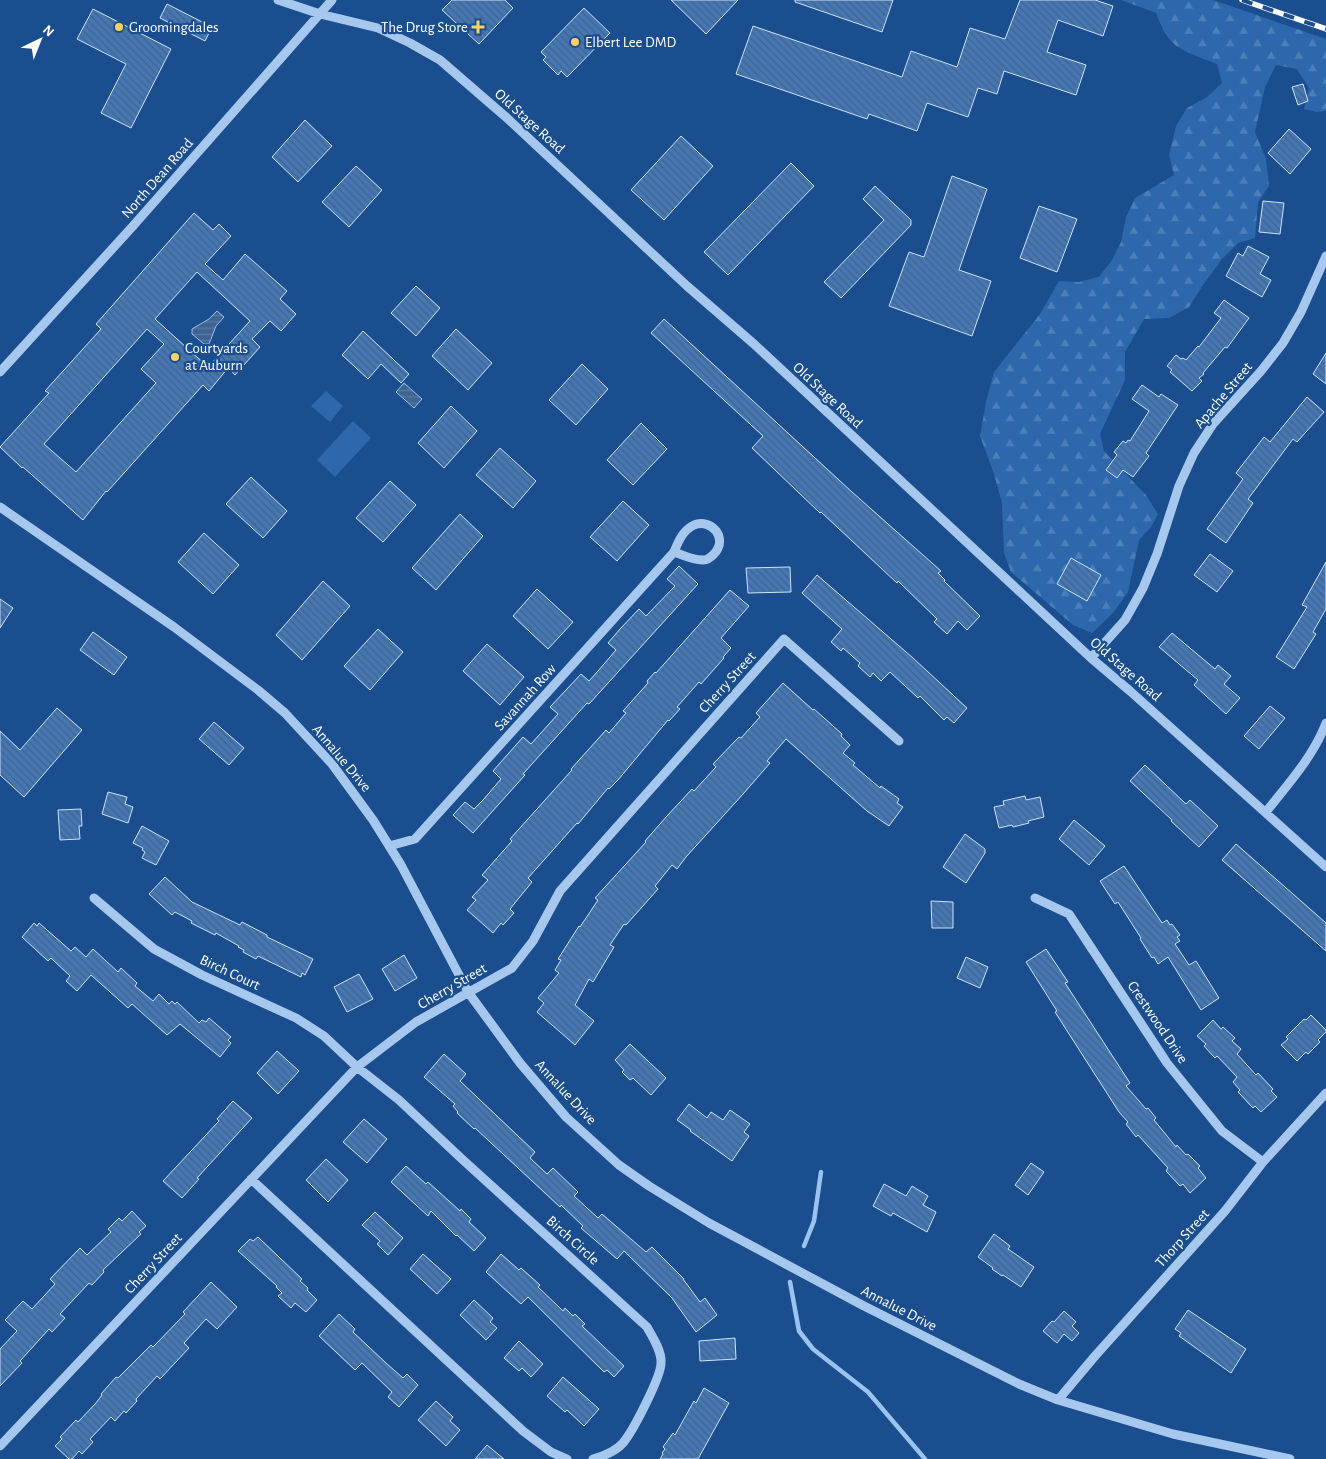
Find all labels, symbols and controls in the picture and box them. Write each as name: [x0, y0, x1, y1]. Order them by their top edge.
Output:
north arrow: [15, 15, 65, 65]
place label: Groomingdales: [129, 20, 219, 35]
place label: The Drug Store: [381, 20, 468, 35]
marker: Groomingdales: [113, 21, 125, 33]
marker: The Drug Store: [472, 21, 484, 33]
text: N: [40, 23, 57, 40]
place label: Elbert Lee DMD: [585, 35, 677, 50]
marker: Elbert Lee DMD: [569, 36, 581, 48]
street label: Old Stage Road: [492, 86, 568, 157]
street label: North Dean Road: [119, 135, 196, 221]
place label: Courtyards at Auburn: [185, 341, 248, 373]
marker: Courtyards at Auburn: [169, 351, 181, 363]
street label: Apache Street: [1192, 359, 1255, 431]
street label: Old Stage Road: [790, 360, 865, 431]
street label: Old Stage Road: [1087, 635, 1164, 704]
street label: Cherry Street: [696, 649, 759, 716]
street label: Savannah Row: [492, 661, 559, 734]
street label: Annalue Drive: [309, 722, 374, 795]
street label: Birch Court: [197, 952, 262, 993]
street label: Cherry Street: [415, 961, 489, 1012]
street label: Crestwood Drive: [1125, 978, 1191, 1066]
street label: Annalue Drive: [532, 1057, 599, 1128]
street label: Thorp Street: [1153, 1206, 1212, 1270]
street label: Birch Circle: [543, 1213, 602, 1268]
street label: Cherry Street: [122, 1230, 185, 1296]
street label: Annalue Drive: [859, 1283, 939, 1334]

